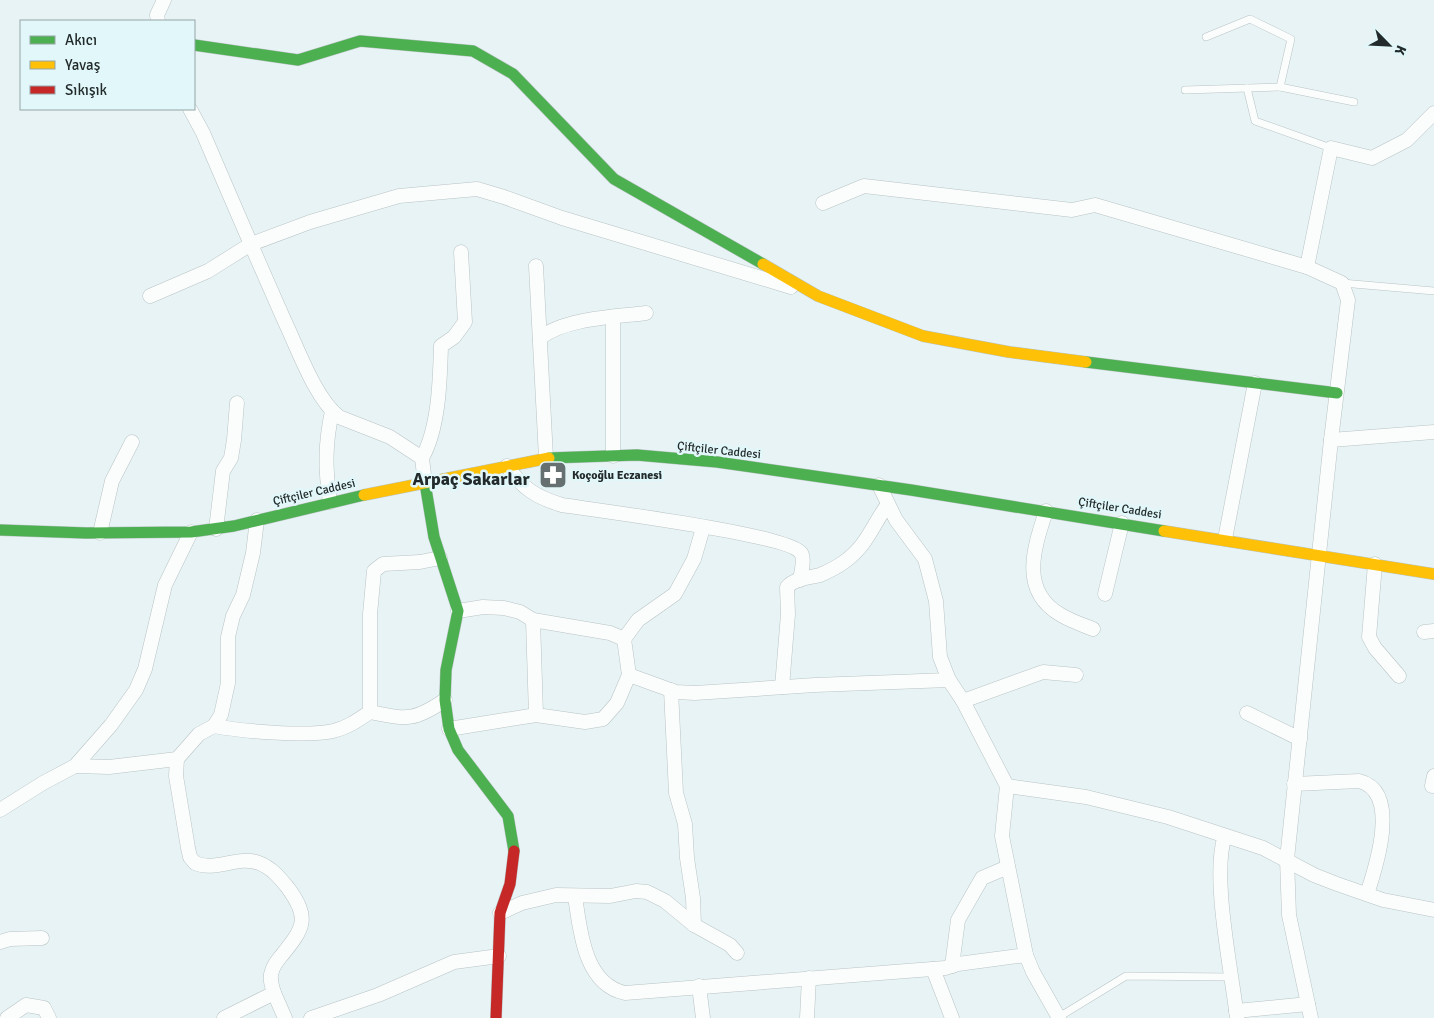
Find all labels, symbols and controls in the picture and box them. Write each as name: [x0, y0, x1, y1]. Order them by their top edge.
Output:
legend: [20, 20, 195, 110]
north arrow: [1364, 20, 1414, 70]
text: Akıcı: [65, 31, 97, 49]
text: K: [1391, 43, 1410, 58]
text: Yavaş: [65, 56, 101, 74]
text: Sıkışık: [65, 81, 108, 99]
street label: Çiftçiler Caddesi: [676, 439, 762, 462]
pharmacy icon: Koçoğlu Eczanesi: [538, 460, 568, 490]
district label: Arpaç Sakarlar: [412, 468, 530, 490]
place label: Koçoğlu Eczanesi: [572, 468, 662, 483]
street label: Çiftçiler Caddesi: [271, 476, 357, 509]
street label: Çiftçiler Caddesi: [1077, 495, 1163, 522]

